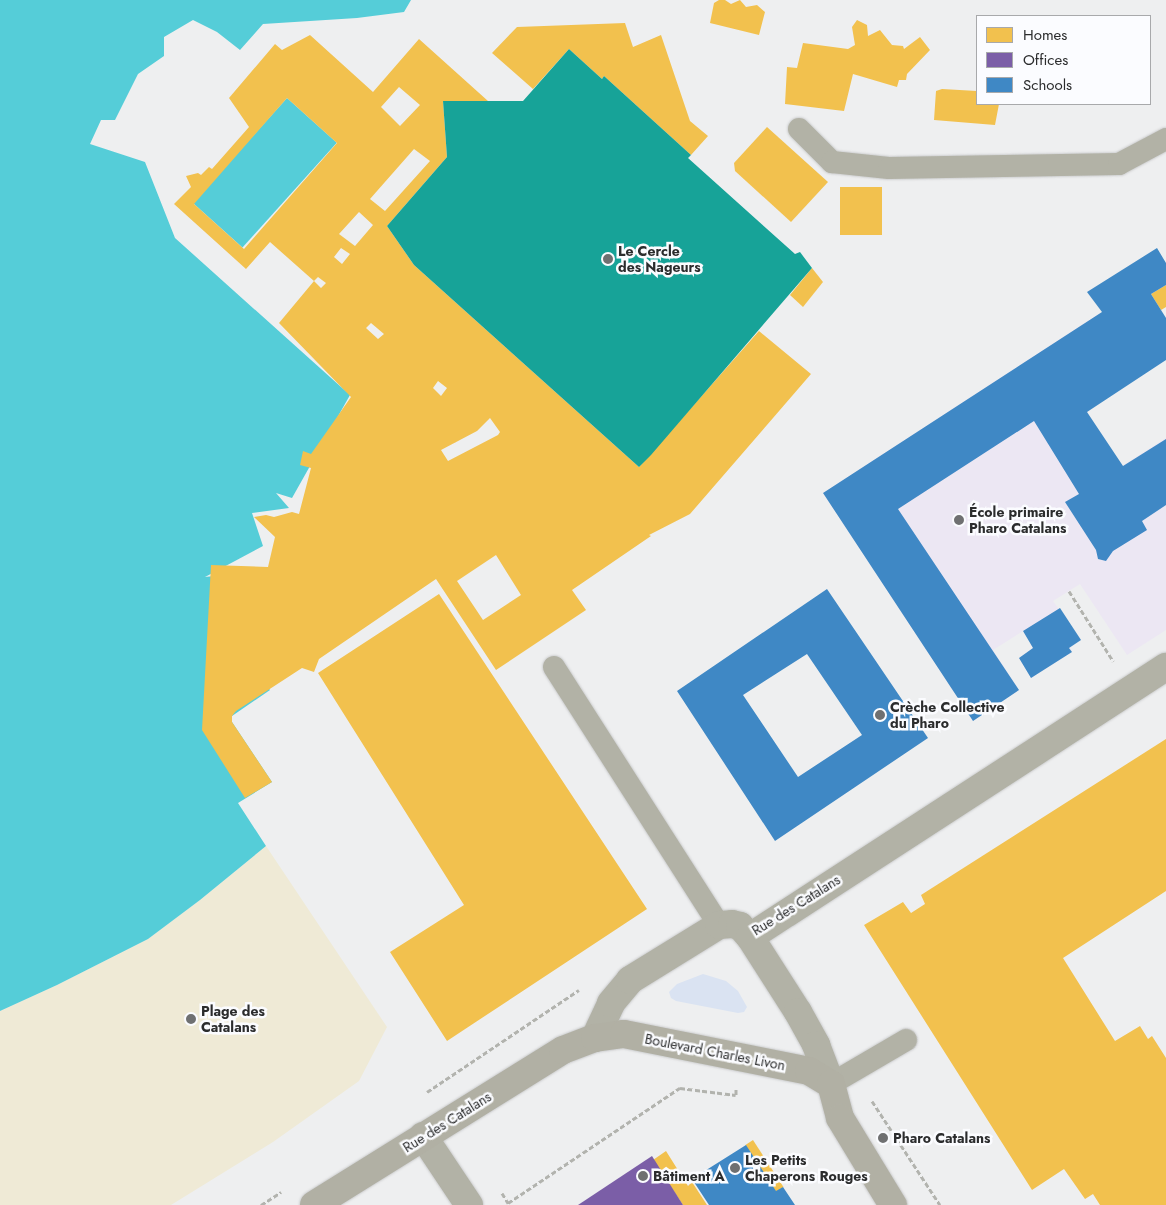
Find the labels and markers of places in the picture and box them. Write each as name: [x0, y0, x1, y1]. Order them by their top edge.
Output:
place label: Le Cercle des Nageurs: [618, 243, 701, 276]
marker: Le Cercle des Nageurs: [602, 253, 614, 265]
place label: École primaire Pharo Catalans: [969, 504, 1066, 536]
marker: École primaire Pharo Catalans: [953, 514, 965, 526]
place label: Crèche Collective du Pharo: [890, 699, 1005, 732]
marker: Crèche Collective du Pharo: [874, 709, 886, 721]
place label: Plage des Catalans: [201, 1003, 265, 1036]
marker: Plage des Catalans: [185, 1013, 197, 1025]
place label: Pharo Catalans: [893, 1130, 990, 1146]
marker: Pharo Catalans: [877, 1132, 889, 1144]
place label: Les Petits Chaperons Rouges: [745, 1152, 868, 1184]
marker: Les Petits Chaperons Rouges: [729, 1162, 741, 1174]
place label: Bâtiment A: [653, 1168, 725, 1184]
marker: Bâtiment A: [637, 1170, 649, 1182]

